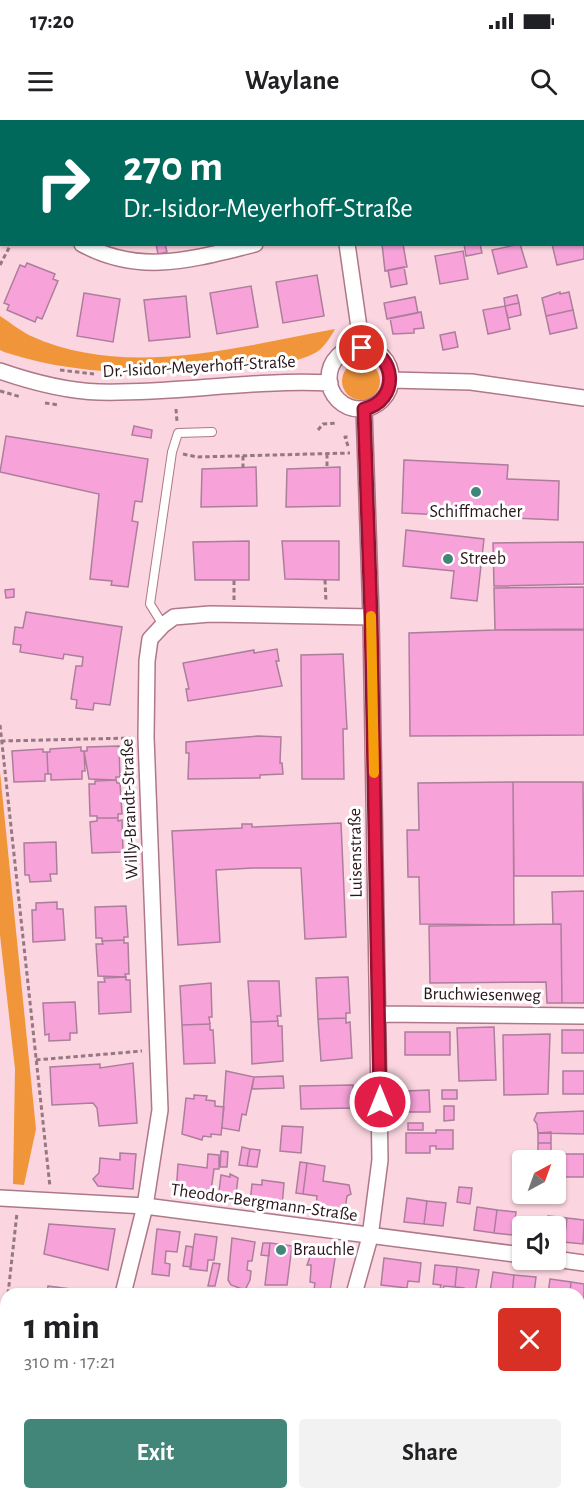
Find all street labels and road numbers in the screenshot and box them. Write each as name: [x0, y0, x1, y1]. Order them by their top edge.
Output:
street label: Dr.-Isidor-Meyerhoff-Straße: [102, 353, 296, 381]
street label: Willy-Brandt-Straße: [119, 738, 141, 880]
street label: Luisenstraße: [346, 808, 366, 898]
street label: Bruchwiesenweg: [423, 985, 541, 1005]
street label: Theodor-Bergmann-Straße: [169, 1181, 359, 1225]

